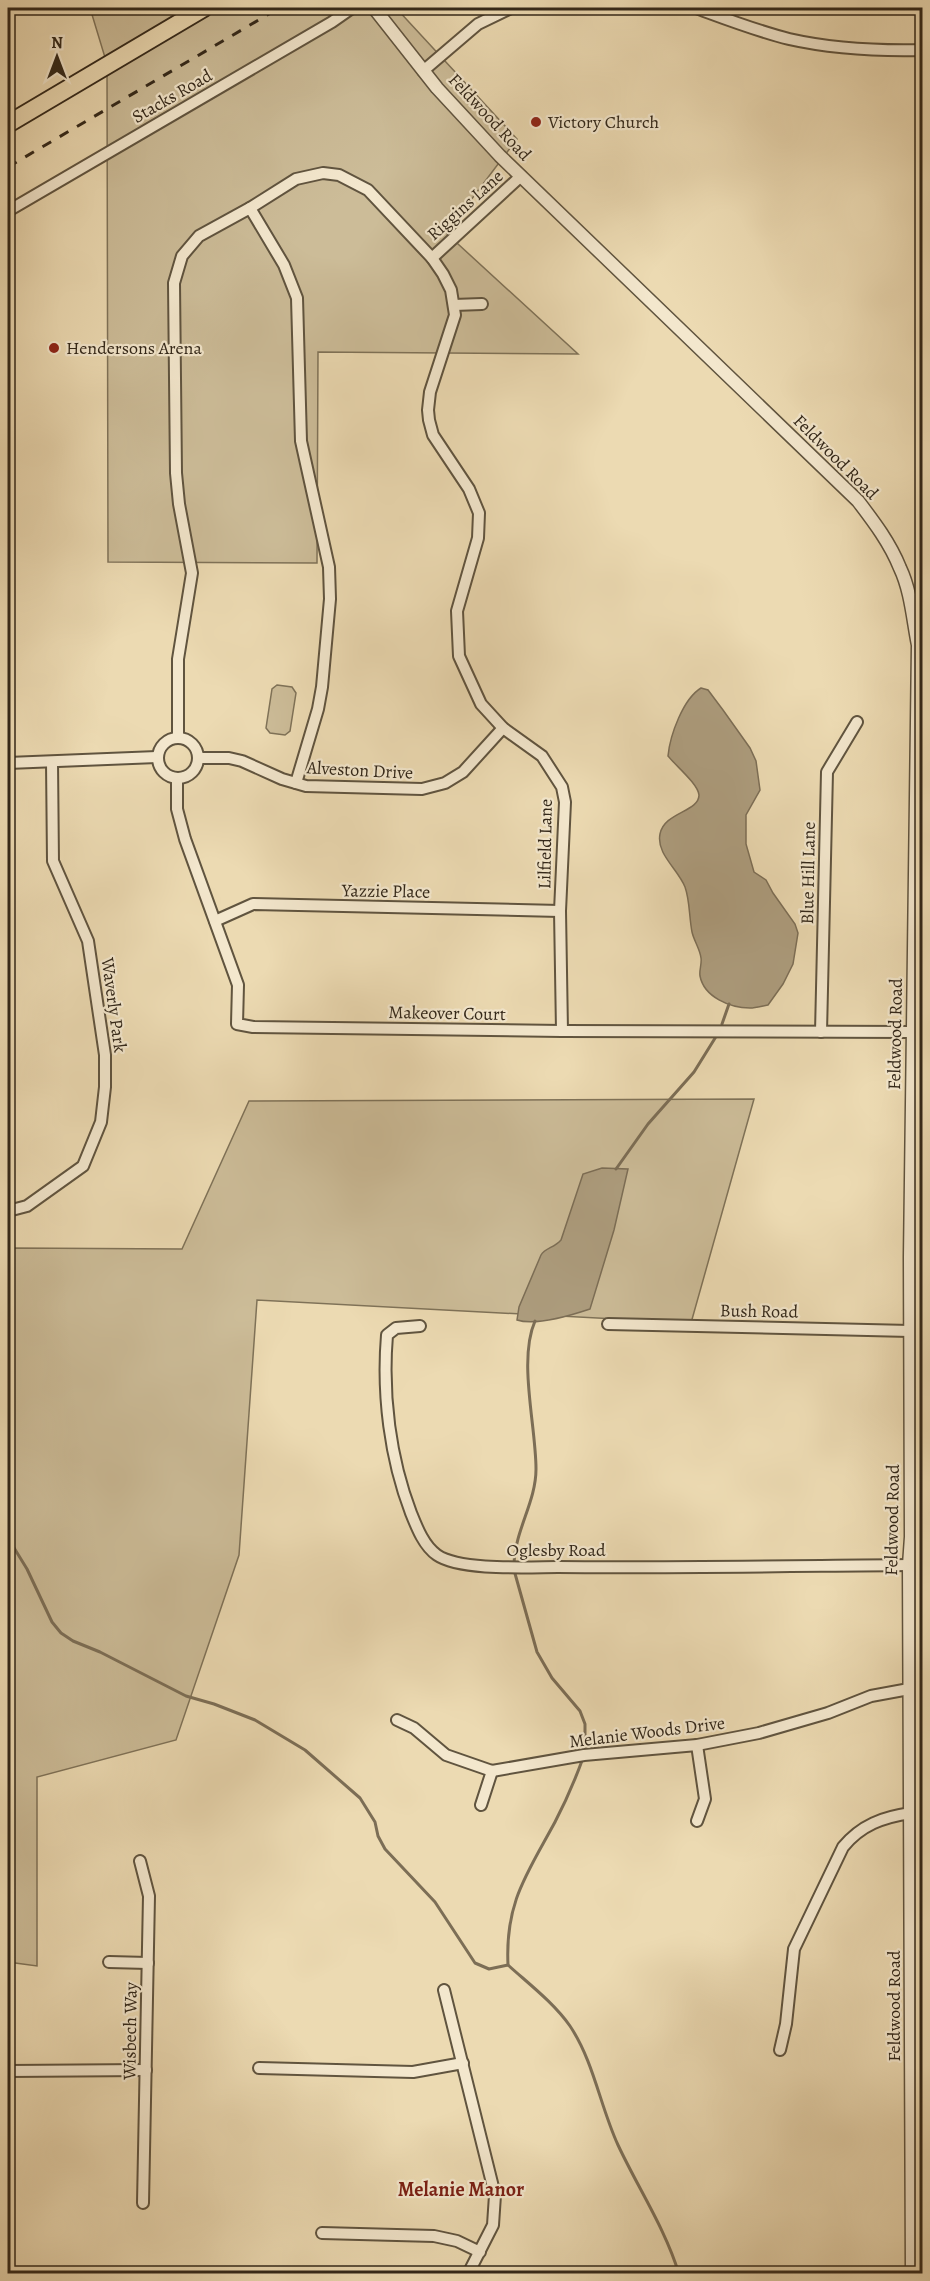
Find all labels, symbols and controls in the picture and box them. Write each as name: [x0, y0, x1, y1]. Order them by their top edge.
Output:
north arrow: [27, 27, 87, 87]
text: N: [51, 32, 63, 54]
street label: Stacks Road: [128, 63, 217, 129]
street label: Feldwood Road: [443, 68, 537, 166]
place label: Victory Church: [547, 110, 660, 134]
marker: Victory Church: [529, 115, 543, 129]
street label: Riggins Lane: [422, 164, 508, 246]
place label: Hendersons Arena: [66, 336, 202, 360]
marker: Hendersons Arena: [47, 341, 61, 355]
street label: Feldwood Road: [788, 409, 884, 505]
street label: Alveston Drive: [305, 755, 414, 785]
street label: Lilfield Lane: [532, 799, 558, 889]
street label: Blue Hill Lane: [795, 821, 821, 925]
street label: Yazzie Place: [341, 878, 430, 904]
street label: Waverly Park: [95, 955, 133, 1054]
street label: Feldwood Road: [882, 978, 908, 1090]
street label: Makeover Court: [388, 1000, 506, 1026]
street label: Bush Road: [720, 1298, 799, 1324]
street label: Feldwood Road: [879, 1464, 905, 1576]
street label: Oglesby Road: [506, 1538, 606, 1562]
street label: Melanie Woods Drive: [568, 1711, 726, 1753]
street label: Feldwood Road: [882, 1950, 906, 2062]
street label: Wisbech Way: [117, 1981, 143, 2081]
district label: Melanie Manor: [398, 2176, 524, 2203]

